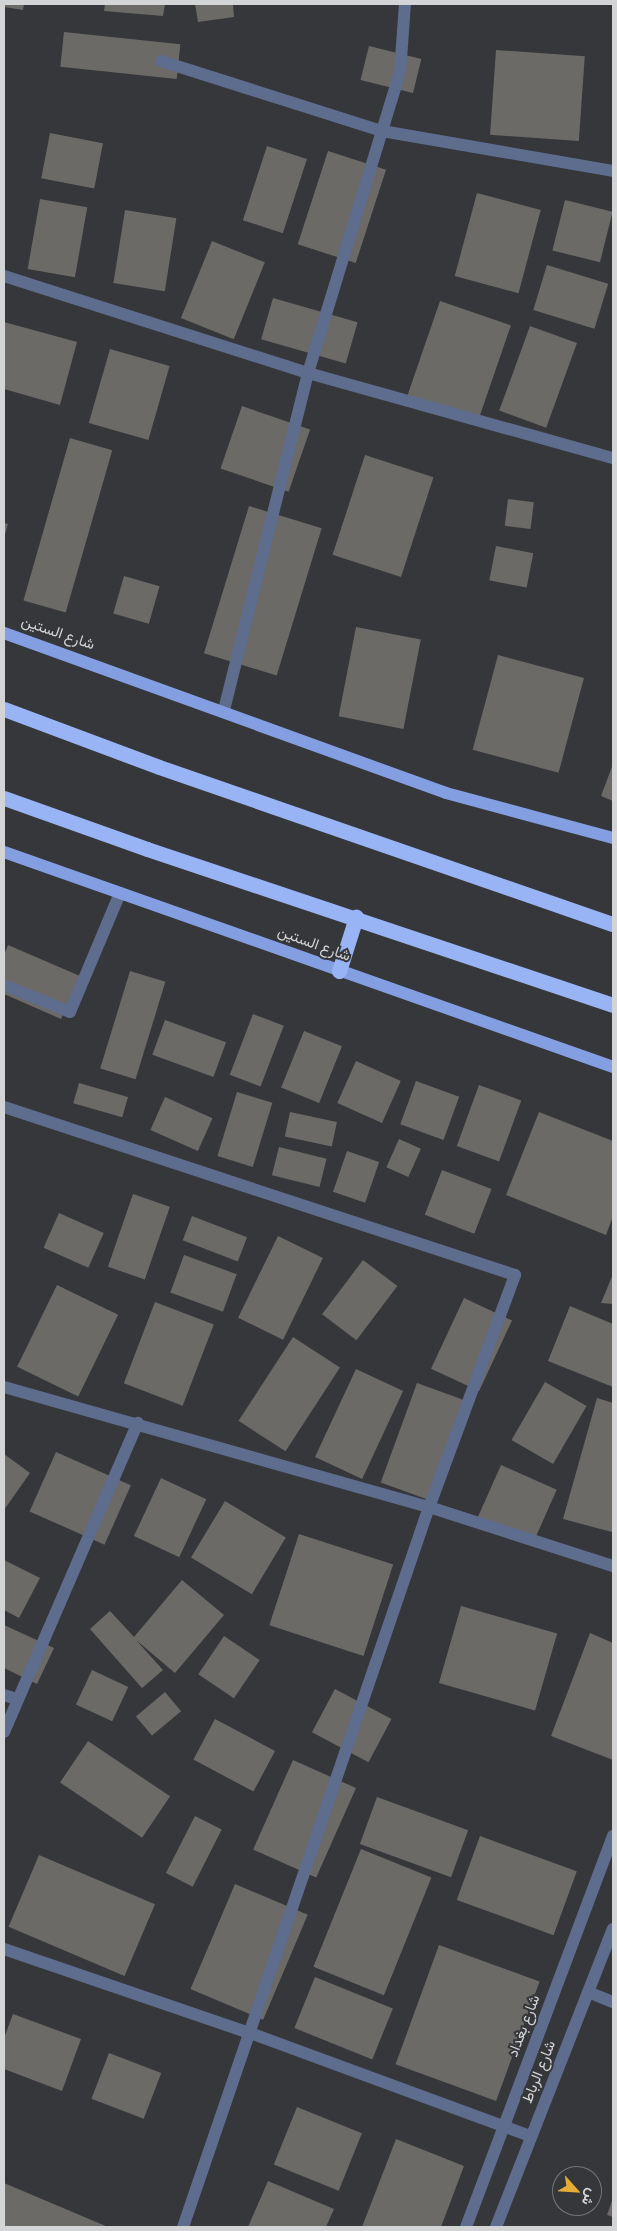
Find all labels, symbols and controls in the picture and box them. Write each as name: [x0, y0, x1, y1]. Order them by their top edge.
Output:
street label: شارع الستين: [19, 612, 97, 654]
street label: شارع الستين: [275, 923, 353, 965]
street label: شارع بغداد: [504, 1992, 544, 2060]
street label: شارع الرباط: [518, 2038, 560, 2106]
north arrow: [552, 2166, 602, 2216]
text: ش: [578, 2186, 601, 2209]

